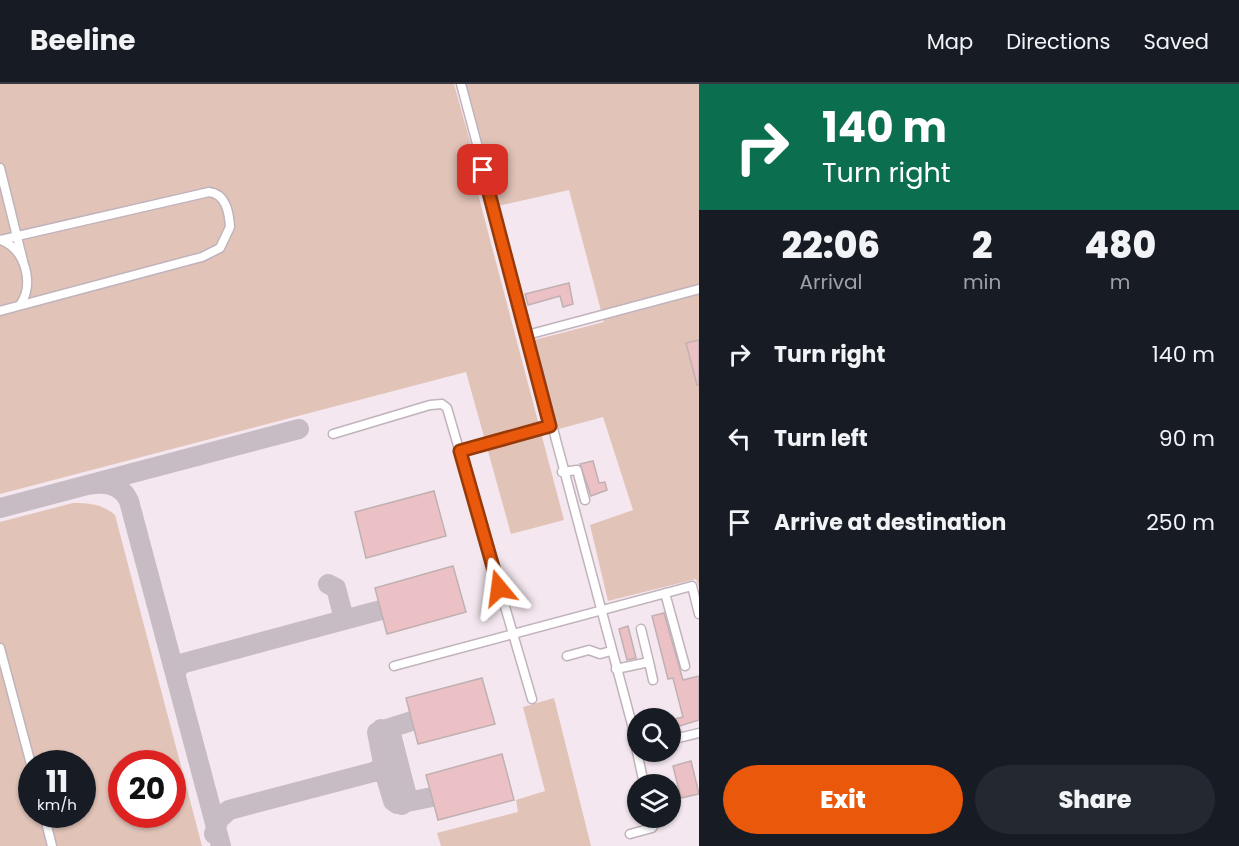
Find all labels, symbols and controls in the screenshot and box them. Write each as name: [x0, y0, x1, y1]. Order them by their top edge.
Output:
text: Beeline: [30, 21, 136, 60]
text: Map: [927, 27, 973, 56]
text: Directions: [1006, 27, 1110, 56]
text: Saved: [1143, 27, 1209, 56]
text: 140 m: [822, 98, 947, 157]
icon: right: [723, 108, 801, 186]
pin: [457, 144, 508, 195]
icon: arrive: [466, 153, 499, 186]
text: Turn right: [822, 154, 951, 191]
text: 22:06: [782, 220, 880, 271]
text: 2: [972, 220, 992, 271]
text: 480: [1084, 220, 1156, 271]
text: Arrival: [800, 268, 862, 296]
text: min: [963, 268, 1001, 296]
text: m: [1110, 268, 1130, 296]
icon: right: [723, 338, 756, 371]
text: Turn right: [774, 339, 885, 370]
text: 140 m: [1152, 339, 1215, 370]
icon: left: [723, 422, 756, 455]
text: Turn left: [774, 423, 868, 454]
text: 90 m: [1159, 423, 1215, 454]
icon: arrive: [723, 506, 756, 539]
text: Arrive at destination: [774, 507, 1006, 538]
text: 250 m: [1146, 507, 1215, 538]
position arrow: [467, 556, 531, 620]
map controls: [627, 708, 681, 828]
button: search: [627, 708, 681, 762]
speed limit sign: 20: [108, 750, 186, 828]
text: 11: [46, 760, 68, 803]
button: Exit: [723, 765, 963, 834]
button: Share: [975, 765, 1215, 834]
button: layers: [627, 774, 681, 828]
text: km/h: [37, 794, 77, 815]

